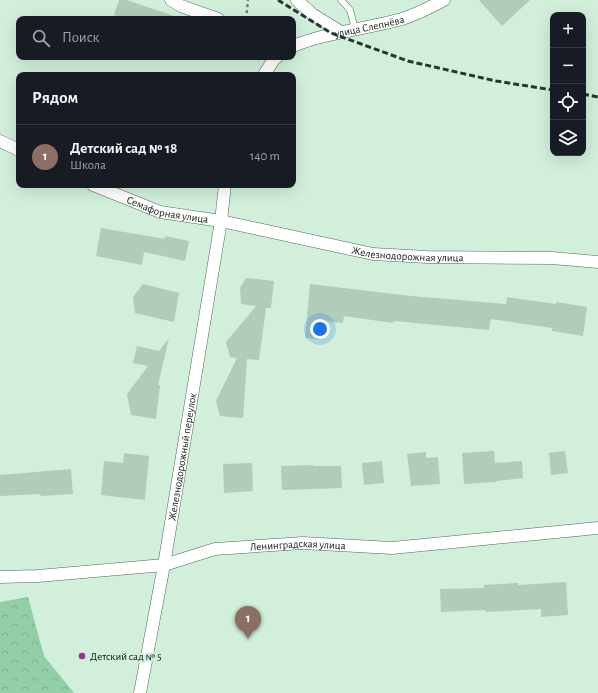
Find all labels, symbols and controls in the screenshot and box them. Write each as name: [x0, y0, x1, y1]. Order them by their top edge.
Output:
map controls: [550, 12, 586, 156]
button: +: [550, 12, 586, 48]
street label: улица Слепнёва: [332, 13, 406, 39]
search box: [16, 16, 296, 60]
icon: search: [30, 27, 52, 49]
text: Поиск: [62, 30, 100, 45]
button: −: [550, 48, 586, 84]
button: locate: [550, 84, 586, 120]
text: Рядом: [32, 89, 78, 106]
button: layers: [550, 120, 586, 156]
text: Детский сад № 18: [70, 141, 177, 156]
text: 1: [43, 150, 47, 163]
text: 140 m: [250, 150, 280, 163]
text: Школа: [70, 159, 106, 172]
street label: Семафорная улица: [125, 194, 209, 225]
street label: Железнодорожная улица: [351, 244, 464, 263]
your location: [310, 319, 330, 339]
street label: Железнодорожный переулок: [166, 392, 198, 522]
street label: Ленинградская улица: [250, 538, 346, 552]
pin: 1: [235, 606, 261, 639]
marker: Детский сад № 5: [77, 651, 87, 661]
place label: Детский сад № 5: [90, 651, 162, 662]

